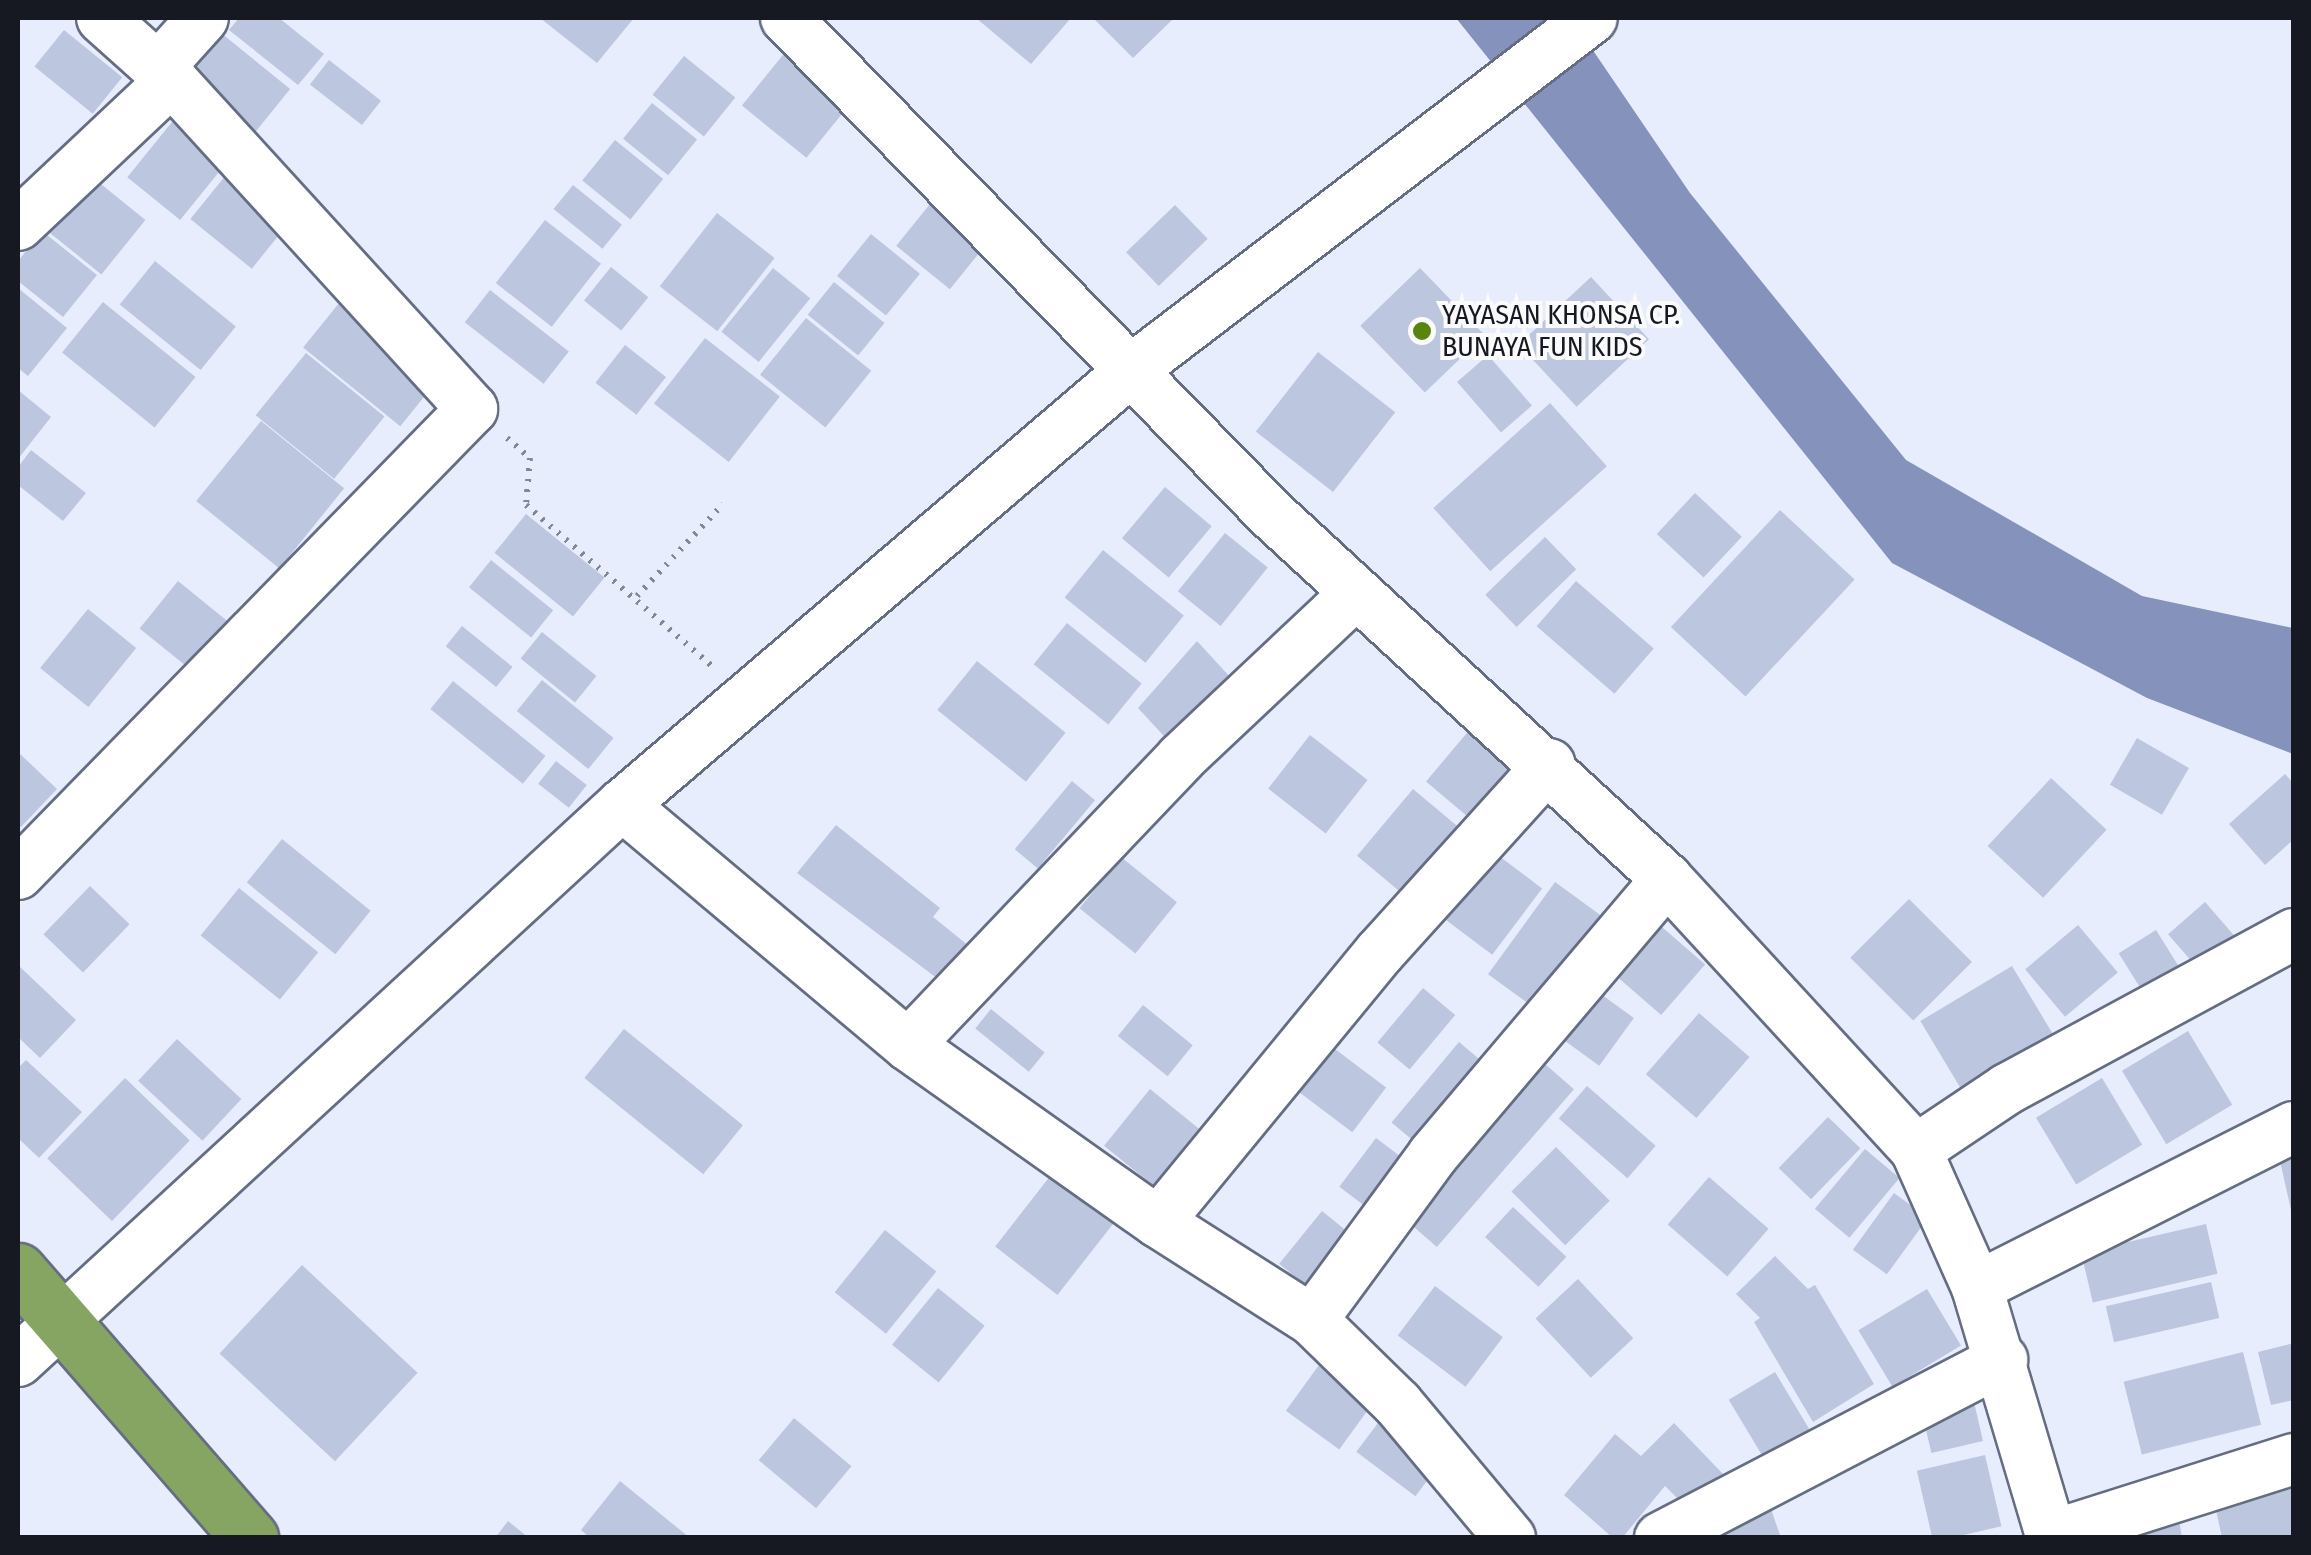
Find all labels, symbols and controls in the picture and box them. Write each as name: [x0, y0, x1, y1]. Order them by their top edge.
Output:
place label: YAYASAN KHONSA CP. BUNAYA FUN KIDS: [1442, 298, 1680, 364]
marker: YAYASAN KHONSA CP. BUNAYA FUN KIDS: [1411, 320, 1433, 342]

